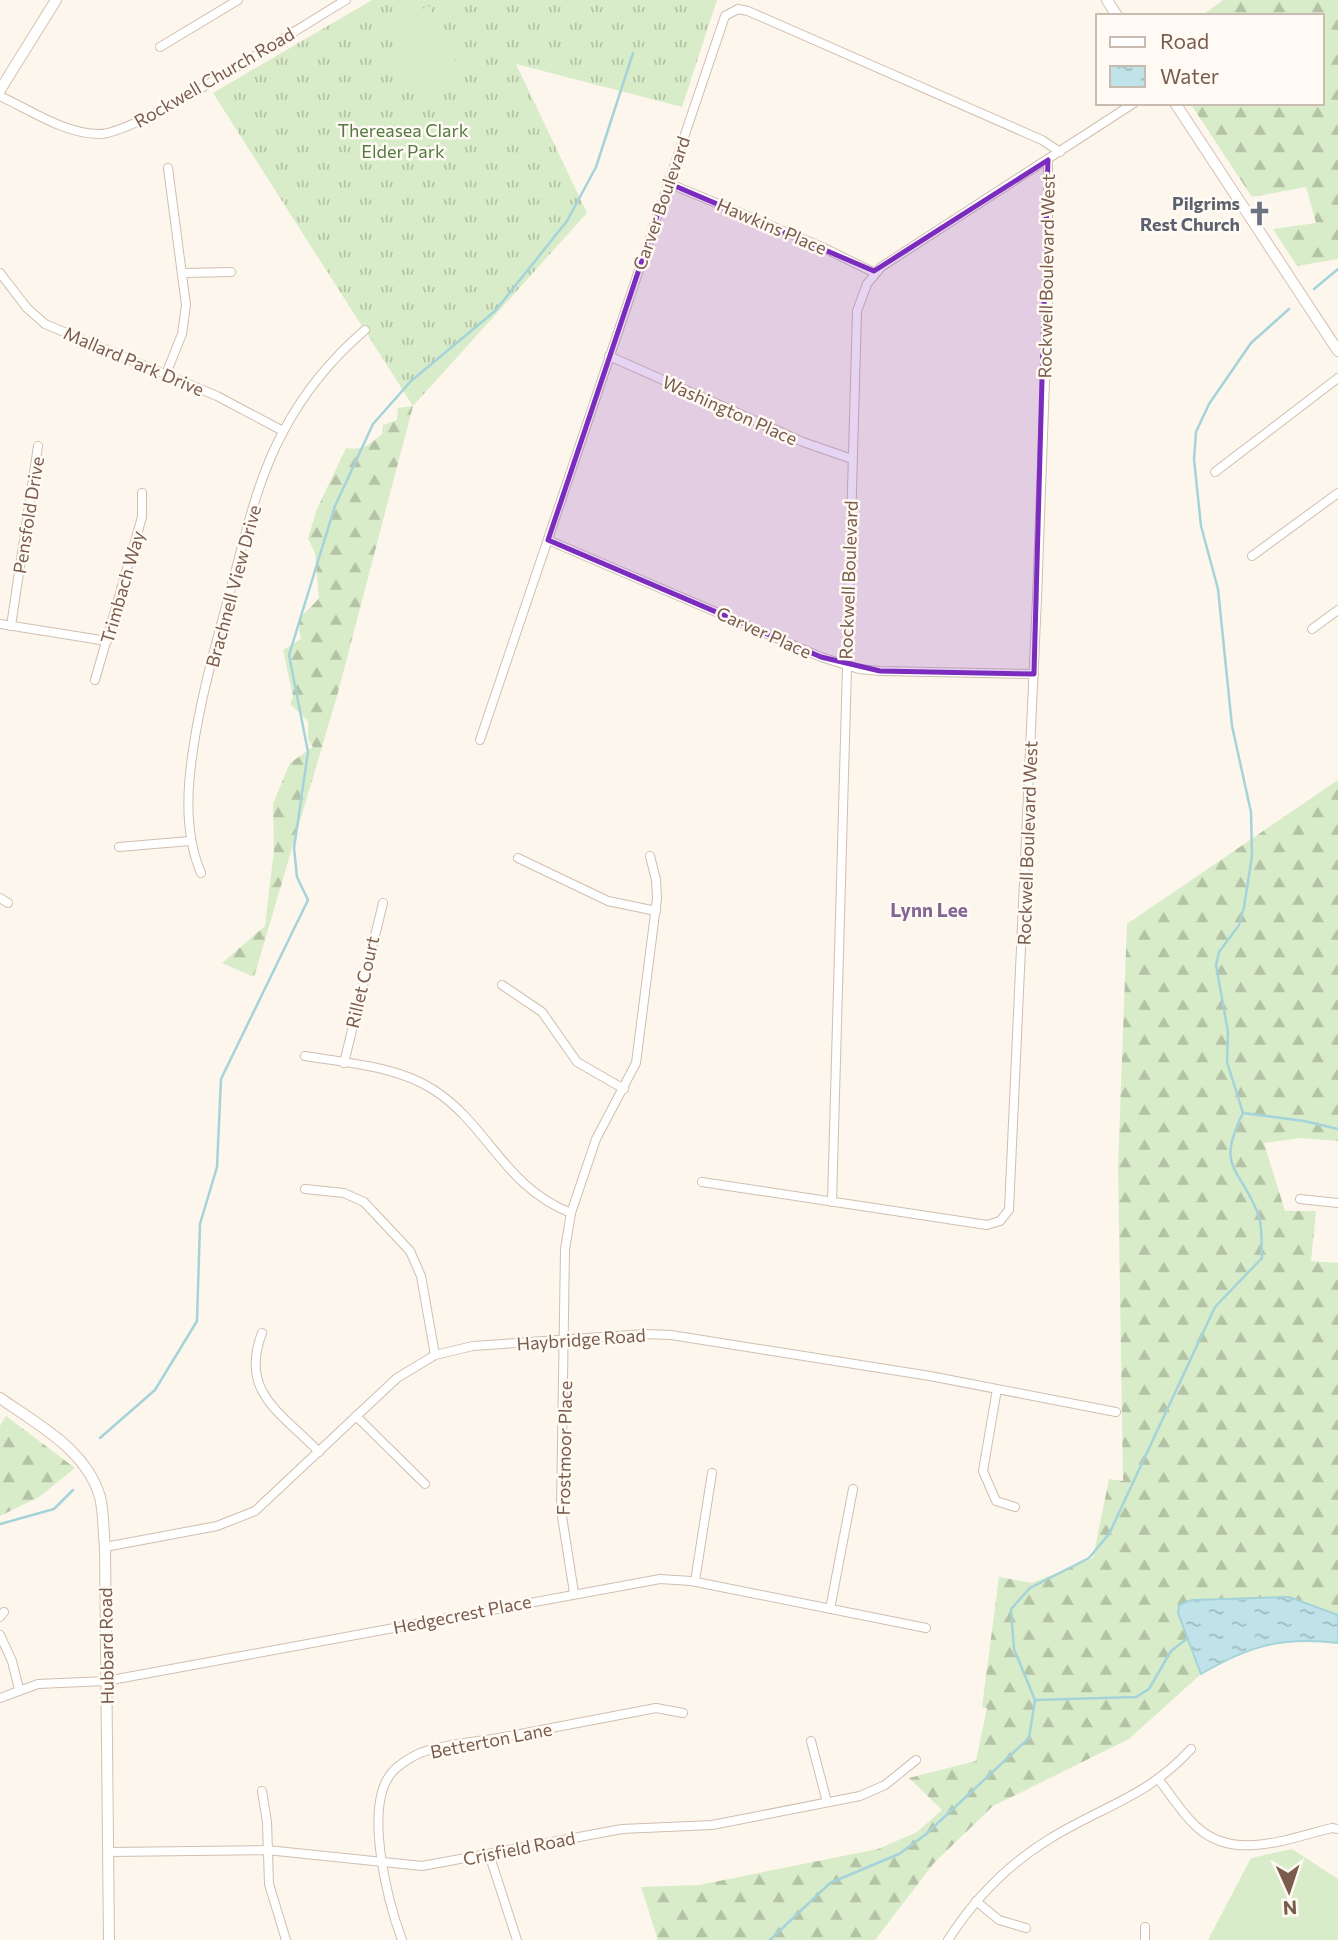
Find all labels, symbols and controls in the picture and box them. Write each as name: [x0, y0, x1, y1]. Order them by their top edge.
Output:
legend: [1096, 14, 1324, 105]
street label: Rockwell Church Road: [130, 22, 298, 132]
text: Road: [1160, 28, 1209, 53]
text: Water: [1160, 63, 1219, 88]
park label: Thereasea Clark Elder Park: [338, 119, 469, 162]
street label: Carver Boulevard: [628, 133, 694, 273]
street label: Rockwell Boulevard West: [1033, 174, 1059, 378]
place label: Pilgrims Rest Church: [1140, 192, 1240, 235]
street label: Hawkins Place: [714, 193, 830, 259]
church icon: Pilgrims Rest Church: [1246, 199, 1274, 227]
street label: Mallard Park Drive: [61, 322, 207, 400]
street label: Washington Place: [659, 370, 801, 450]
street label: Pensfold Drive: [8, 455, 48, 575]
street label: Rockwell Boulevard: [834, 500, 862, 660]
street label: Brachnell View Drive: [201, 502, 265, 670]
street label: Trimbach Way: [95, 528, 149, 646]
street label: Carver Place: [713, 601, 815, 663]
street label: Rockwell Boulevard West: [1012, 740, 1042, 946]
district label: Lynn Lee: [890, 898, 968, 921]
street label: Rillet Court: [341, 934, 383, 1030]
street label: Haybridge Road: [516, 1324, 646, 1354]
street label: Frostmoor Place: [552, 1381, 576, 1515]
street label: Hubbard Road: [94, 1587, 118, 1705]
street label: Hedgecrest Place: [391, 1590, 533, 1638]
street label: Betterton Lane: [428, 1717, 554, 1763]
street label: Crisfield Road: [461, 1826, 577, 1870]
north arrow: [1254, 1856, 1324, 1926]
text: N: [1282, 1897, 1298, 1920]

